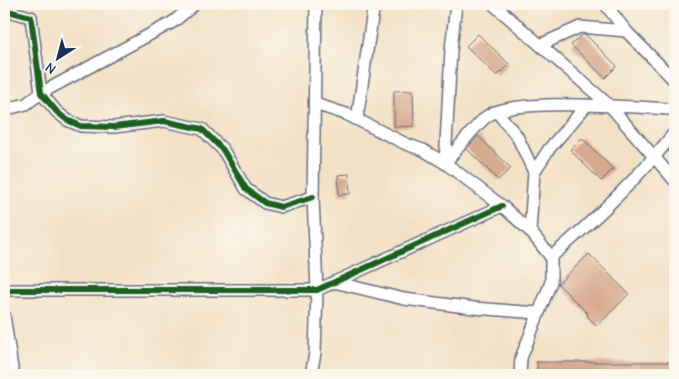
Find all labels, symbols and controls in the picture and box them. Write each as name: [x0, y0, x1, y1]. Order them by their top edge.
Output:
north arrow: [32, 32, 82, 82]
text: N: [42, 59, 59, 78]

